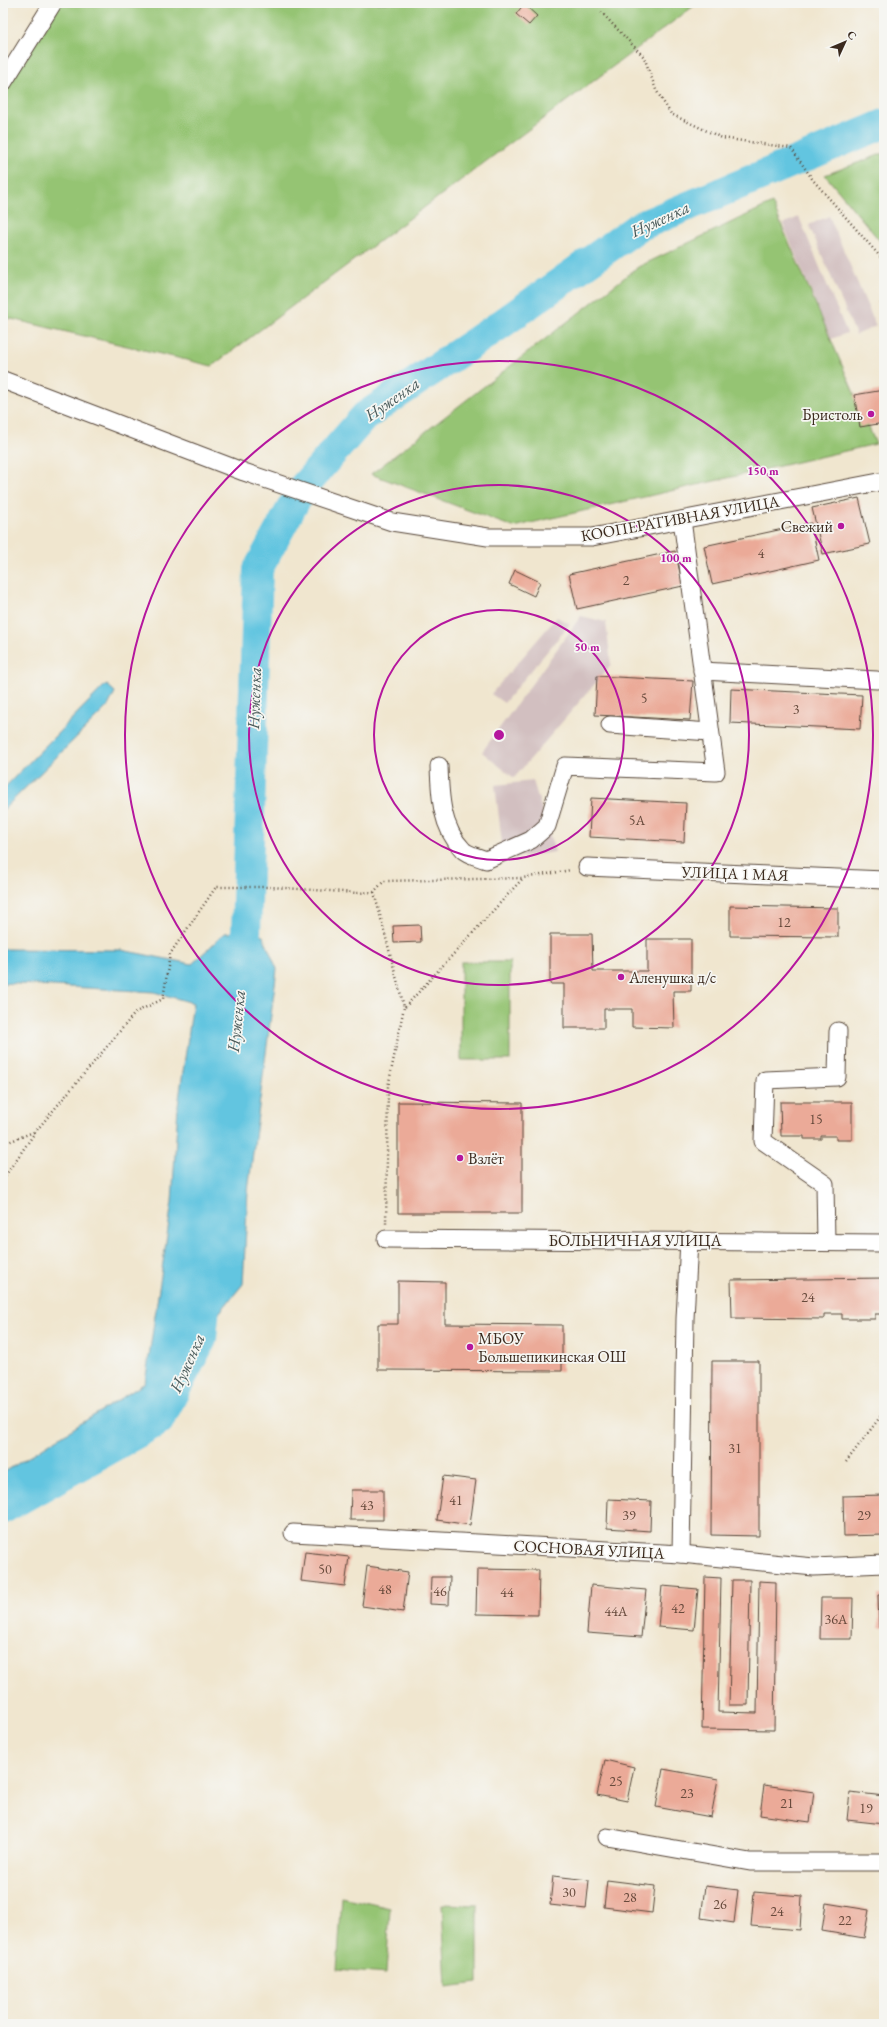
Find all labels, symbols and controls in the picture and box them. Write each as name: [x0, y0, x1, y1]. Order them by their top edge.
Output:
north arrow: [825, 22, 865, 62]
text: С: [844, 27, 860, 43]
water label: Нуженка: [626, 196, 693, 243]
water label: Нуженка: [359, 372, 424, 426]
place label: Бристоль: [802, 404, 863, 425]
marker: Бристоль: [866, 409, 876, 419]
text: 150 m: [747, 463, 779, 479]
street label: КООПЕРАТИВНАЯ УЛИЦА: [579, 491, 782, 546]
place label: Свежий: [781, 516, 834, 537]
marker: Свежий: [836, 521, 846, 531]
house number: 4: [758, 544, 765, 562]
text: 100 m: [660, 550, 692, 566]
house number: 2: [623, 571, 630, 589]
text: 50 m: [574, 639, 600, 655]
water label: Нуженка: [242, 667, 266, 730]
house number: 5: [641, 689, 647, 707]
house number: 3: [793, 700, 800, 718]
centre of rings: [492, 728, 506, 742]
house number: 5А: [629, 811, 646, 829]
street label: УЛИЦА 1 МАЯ: [680, 861, 789, 886]
house number: 12: [777, 913, 791, 931]
place label: Аленушка д/с: [628, 967, 716, 988]
marker: Аленушка д/с: [616, 972, 626, 982]
water label: Нуженка: [222, 989, 250, 1054]
house number: 15: [809, 1110, 823, 1128]
place label: Взлёт: [468, 1148, 504, 1169]
marker: Взлёт: [455, 1153, 465, 1163]
street label: БОЛЬНИЧНАЯ УЛИЦА: [549, 1230, 722, 1251]
house number: 24: [801, 1288, 815, 1306]
place label: МБОУ Большепикинская ОШ: [478, 1328, 627, 1367]
water label: Нуженка: [164, 1330, 210, 1397]
marker: МБОУ Большепикинская ОШ: [465, 1342, 475, 1352]
house number: 31: [728, 1439, 742, 1457]
house number: 41: [449, 1491, 463, 1509]
house number: 43: [360, 1496, 374, 1514]
house number: 39: [622, 1506, 636, 1524]
house number: 29: [857, 1506, 871, 1524]
street label: СОСНОВАЯ УЛИЦА: [513, 1535, 666, 1564]
house number: 50: [318, 1560, 332, 1578]
house number: 48: [378, 1580, 392, 1598]
house number: 46: [433, 1582, 447, 1600]
house number: 44: [500, 1583, 514, 1601]
house number: 42: [671, 1599, 685, 1617]
house number: 44А: [604, 1602, 628, 1620]
house number: 36А: [824, 1610, 848, 1628]
house number: 25: [609, 1772, 623, 1790]
house number: 23: [680, 1784, 694, 1802]
house number: 21: [780, 1794, 794, 1812]
house number: 19: [859, 1799, 873, 1817]
house number: 30: [562, 1883, 576, 1901]
house number: 28: [623, 1888, 637, 1906]
house number: 26: [713, 1895, 727, 1913]
house number: 24: [770, 1902, 784, 1920]
house number: 22: [838, 1911, 852, 1929]

